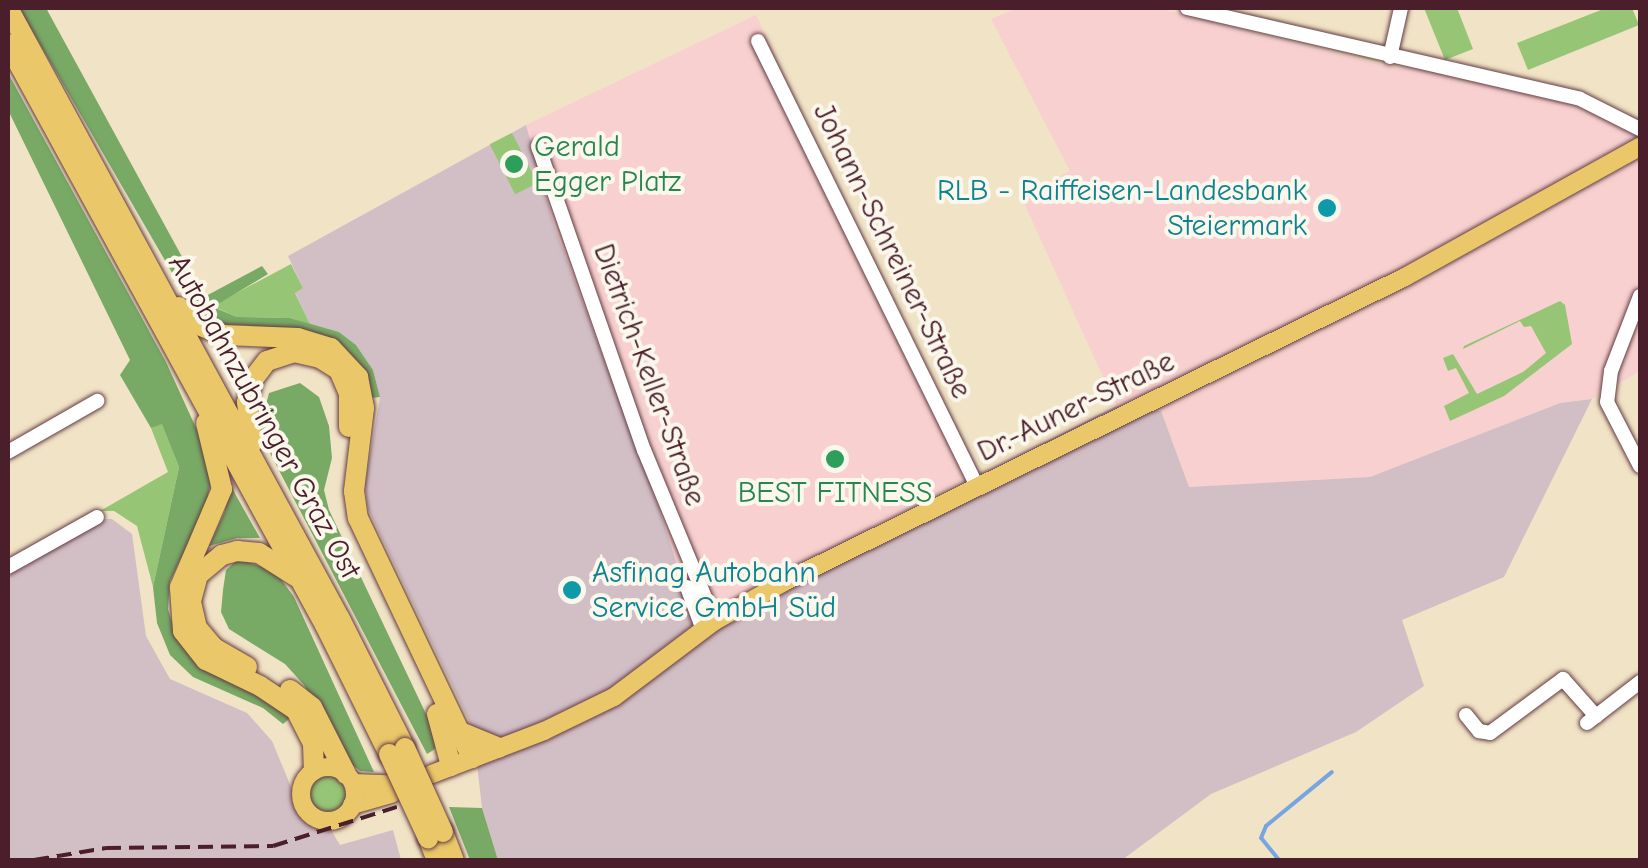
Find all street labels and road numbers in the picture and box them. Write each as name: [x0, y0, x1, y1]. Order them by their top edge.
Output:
street label: Johann-Schreiner-Straße: [805, 98, 979, 404]
street label: Dietrich-Keller-Straße: [585, 239, 713, 511]
street label: Autobahnzubringer Graz Ost: [160, 249, 368, 585]
street label: Dr.-Auner-Straße: [972, 344, 1180, 470]

